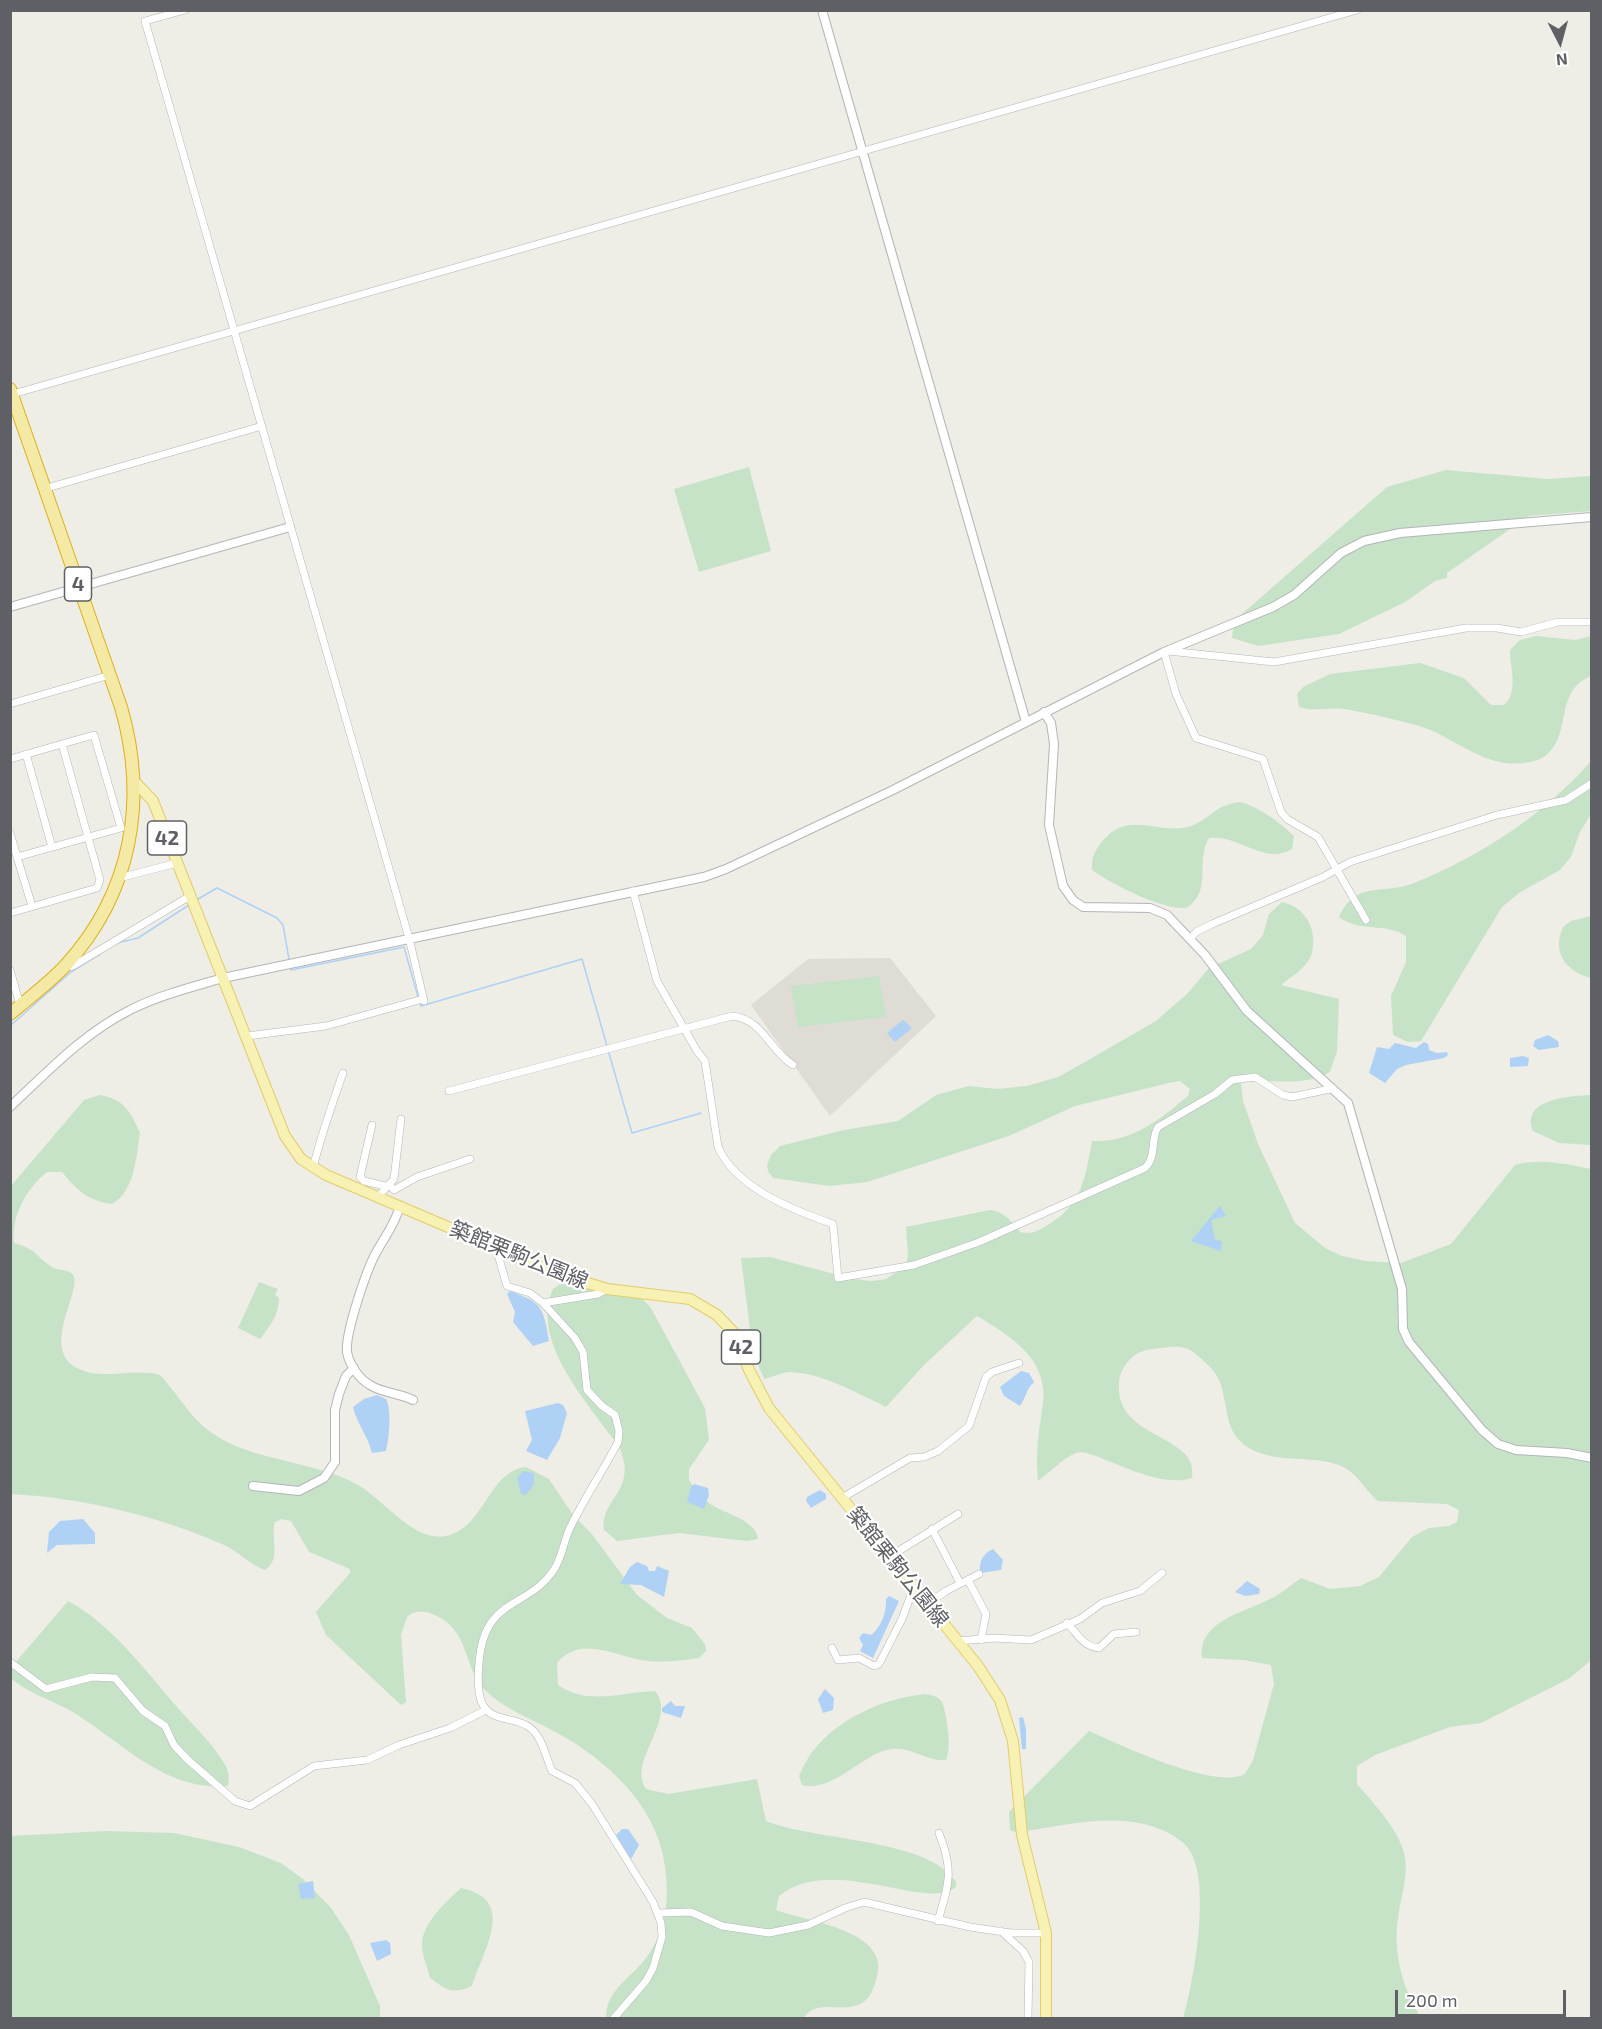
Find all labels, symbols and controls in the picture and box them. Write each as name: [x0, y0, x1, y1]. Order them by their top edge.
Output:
north arrow: [1530, 12, 1590, 72]
text: N: [1555, 50, 1569, 70]
road number: 4: [64, 567, 92, 601]
road number: 42: [148, 821, 186, 855]
street label: 築館栗駒公園線: [446, 1216, 592, 1294]
road number: 42: [722, 1330, 760, 1364]
street label: 築館栗駒公園線: [842, 1502, 954, 1632]
scale bar: [1398, 1978, 1569, 2016]
text: 200 m: [1406, 1989, 1458, 2011]

